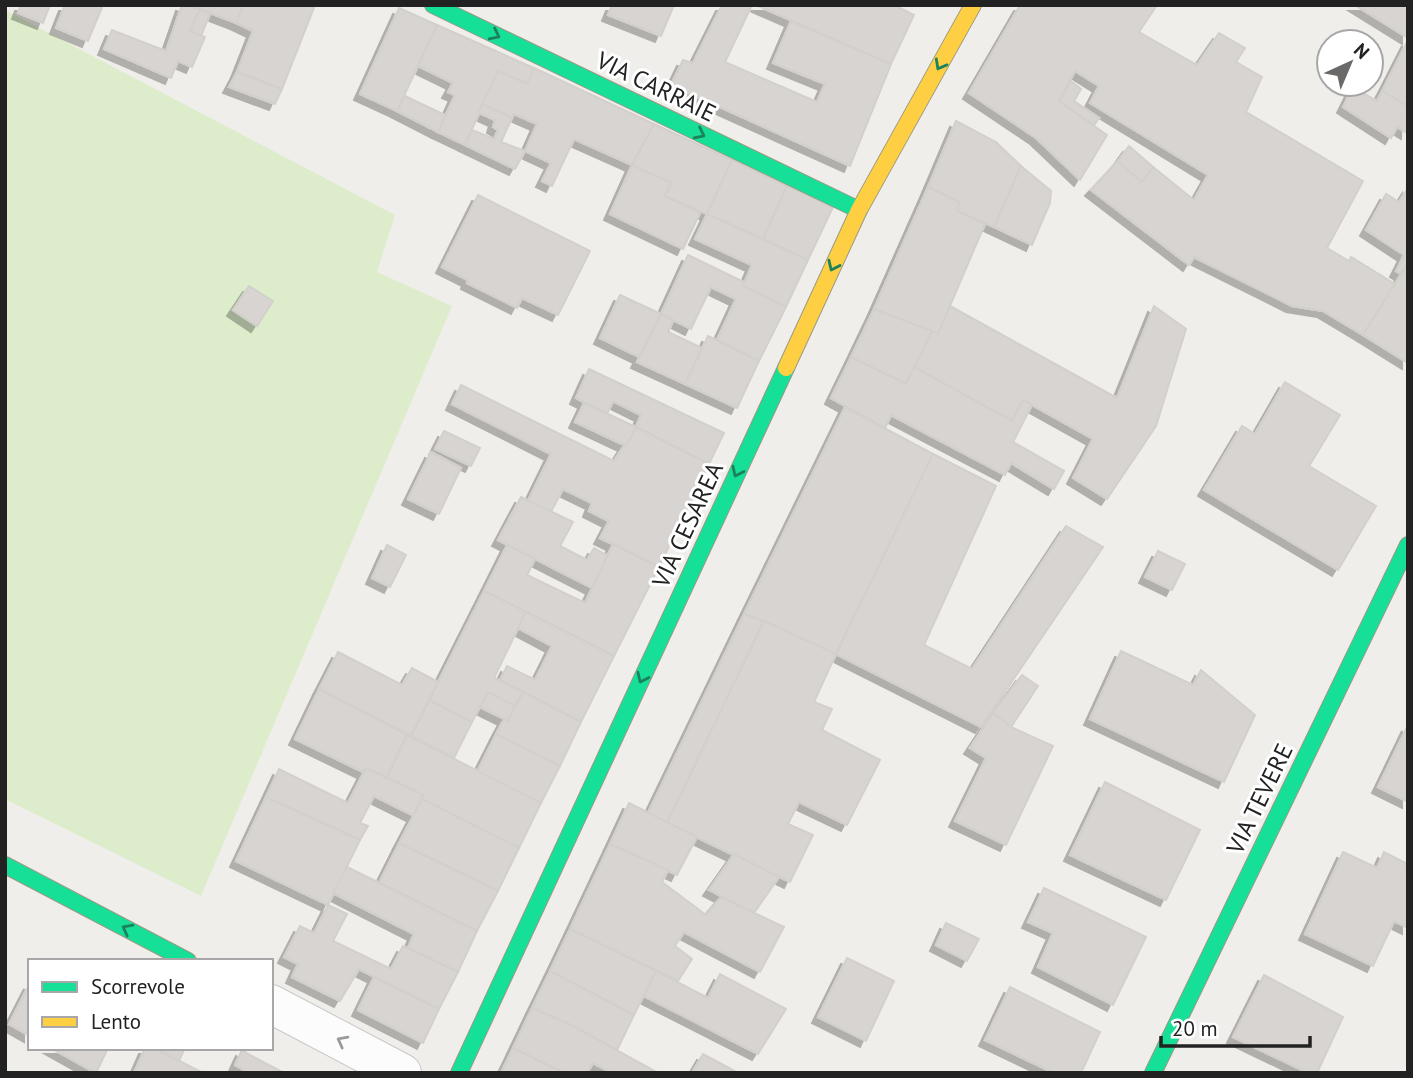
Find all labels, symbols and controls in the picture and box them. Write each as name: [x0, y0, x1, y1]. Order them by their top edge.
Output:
one-way arrow: [488, 27, 500, 41]
north arrow: [1315, 28, 1385, 98]
text: N: [1349, 38, 1375, 64]
street label: VIA CARRAIE: [591, 44, 721, 129]
one-way arrow: [935, 58, 948, 70]
one-way arrow: [692, 125, 705, 139]
one-way arrow: [827, 258, 841, 271]
street label: VIA CESAREA: [645, 457, 730, 593]
one-way arrow: [732, 465, 746, 477]
one-way arrow: [636, 671, 650, 683]
street label: VIA TEVERE: [1219, 738, 1300, 860]
one-way arrow: [122, 924, 134, 937]
legend: [28, 959, 273, 1050]
text: Scorrevole: [91, 973, 185, 1000]
scale bar: [1161, 1004, 1310, 1048]
text: Lento: [91, 1008, 141, 1035]
text: 20 m: [1172, 1015, 1218, 1042]
one-way arrow: [337, 1036, 349, 1049]

